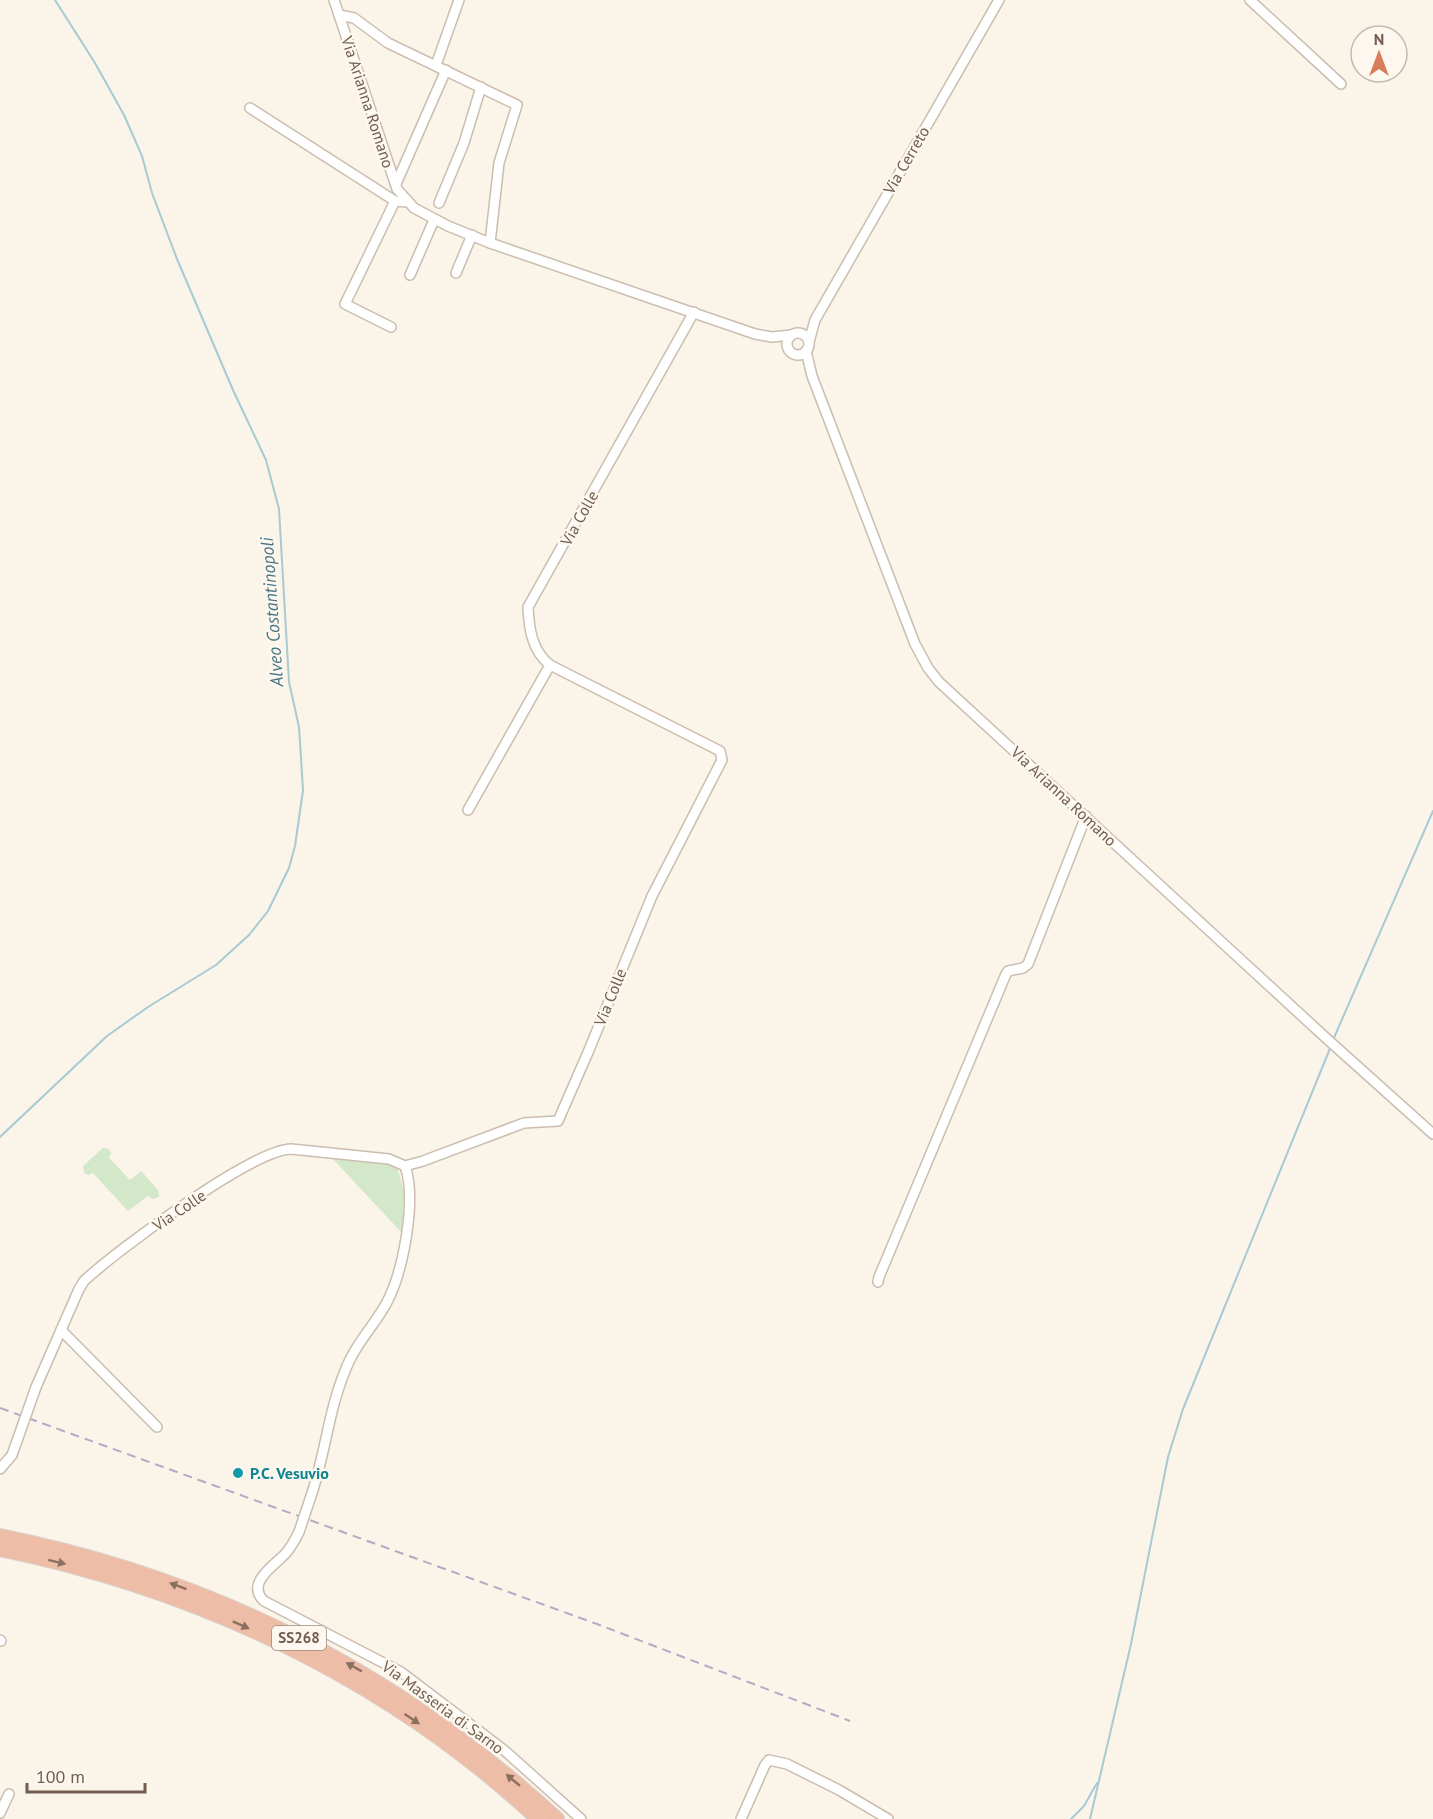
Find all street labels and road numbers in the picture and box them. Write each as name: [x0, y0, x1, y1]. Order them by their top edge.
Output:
street label: Via Arianna Romano: [337, 33, 399, 170]
street label: Via Cerreto: [878, 122, 933, 198]
street label: Via Colle: [555, 487, 602, 550]
street label: Via Arianna Romano: [1006, 741, 1121, 850]
street label: Via Colle: [589, 965, 631, 1030]
street label: Via Colle: [148, 1185, 210, 1236]
road number: SS268: [272, 1626, 326, 1650]
street label: Via Masseria di Sarno: [377, 1655, 508, 1758]

